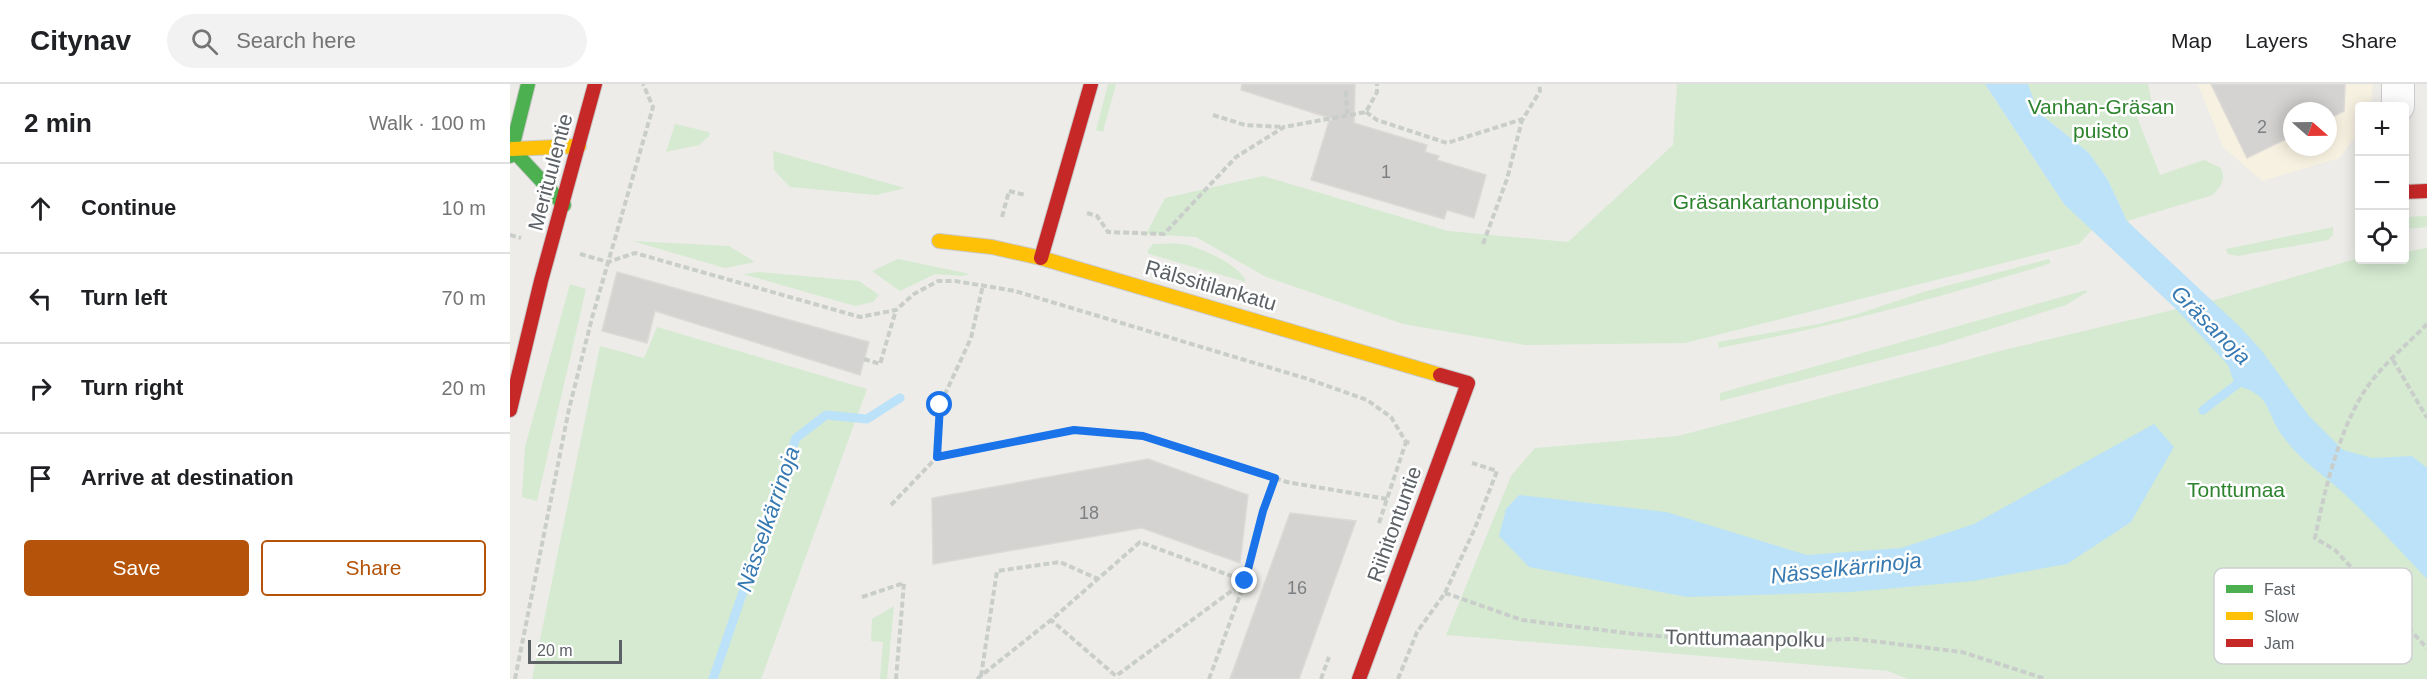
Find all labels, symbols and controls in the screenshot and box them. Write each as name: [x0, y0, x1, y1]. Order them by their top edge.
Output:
search box: [167, 14, 587, 68]
text: Citynav: [30, 25, 131, 56]
icon: search: [188, 25, 221, 58]
text: Search here: [236, 28, 356, 53]
text: Map: [2171, 29, 2212, 52]
text: Layers: [2245, 29, 2308, 52]
text: Share: [2341, 29, 2397, 52]
park label: Vanhan-Gräsan puisto: [2028, 95, 2174, 142]
north arrow: [2283, 102, 2337, 156]
map controls: [2355, 102, 2409, 264]
button: +: [2355, 102, 2409, 156]
text: 2 min: [24, 108, 92, 138]
street label: Merituulentie: [523, 111, 577, 233]
text: Walk · 100 m: [369, 112, 486, 134]
house number: 2: [2257, 117, 2267, 137]
button: −: [2355, 156, 2409, 210]
house number: 1: [1381, 162, 1391, 182]
park label: Gräsankartanonpuisto: [1673, 190, 1879, 213]
icon: ahead: [24, 192, 57, 225]
text: Continue: [81, 195, 176, 220]
text: 10 m: [442, 197, 486, 219]
button: locate: [2355, 210, 2409, 264]
street label: Rälssitilankatu: [1143, 255, 1279, 315]
water label: Gräsanoja: [2166, 280, 2256, 370]
icon: left: [24, 282, 57, 315]
text: Turn left: [81, 285, 167, 310]
text: 70 m: [442, 287, 486, 309]
icon: right: [24, 372, 57, 405]
text: Turn right: [81, 375, 183, 400]
text: 20 m: [442, 377, 486, 399]
route start: [926, 391, 952, 417]
water label: Nässelkärrinoja: [731, 443, 805, 595]
icon: arrive: [24, 462, 57, 495]
street label: Riihitontuntie: [1362, 463, 1426, 585]
text: Arrive at destination: [81, 465, 294, 490]
park label: Tonttumaa: [2187, 478, 2285, 501]
house number: 18: [1079, 503, 1099, 523]
button: Save: [24, 540, 249, 596]
button: Share: [261, 540, 486, 596]
water label: Nässelkärrinoja: [1769, 548, 1923, 588]
route end: [1231, 567, 1257, 593]
legend: [2214, 568, 2412, 664]
house number: 16: [1287, 578, 1307, 598]
text: Fast: [2264, 581, 2296, 598]
text: Slow: [2264, 608, 2299, 625]
street label: Tonttumaanpolku: [1665, 625, 1825, 651]
text: Jam: [2264, 635, 2294, 652]
scale bar: [528, 637, 622, 664]
text: 20 m: [537, 642, 573, 659]

